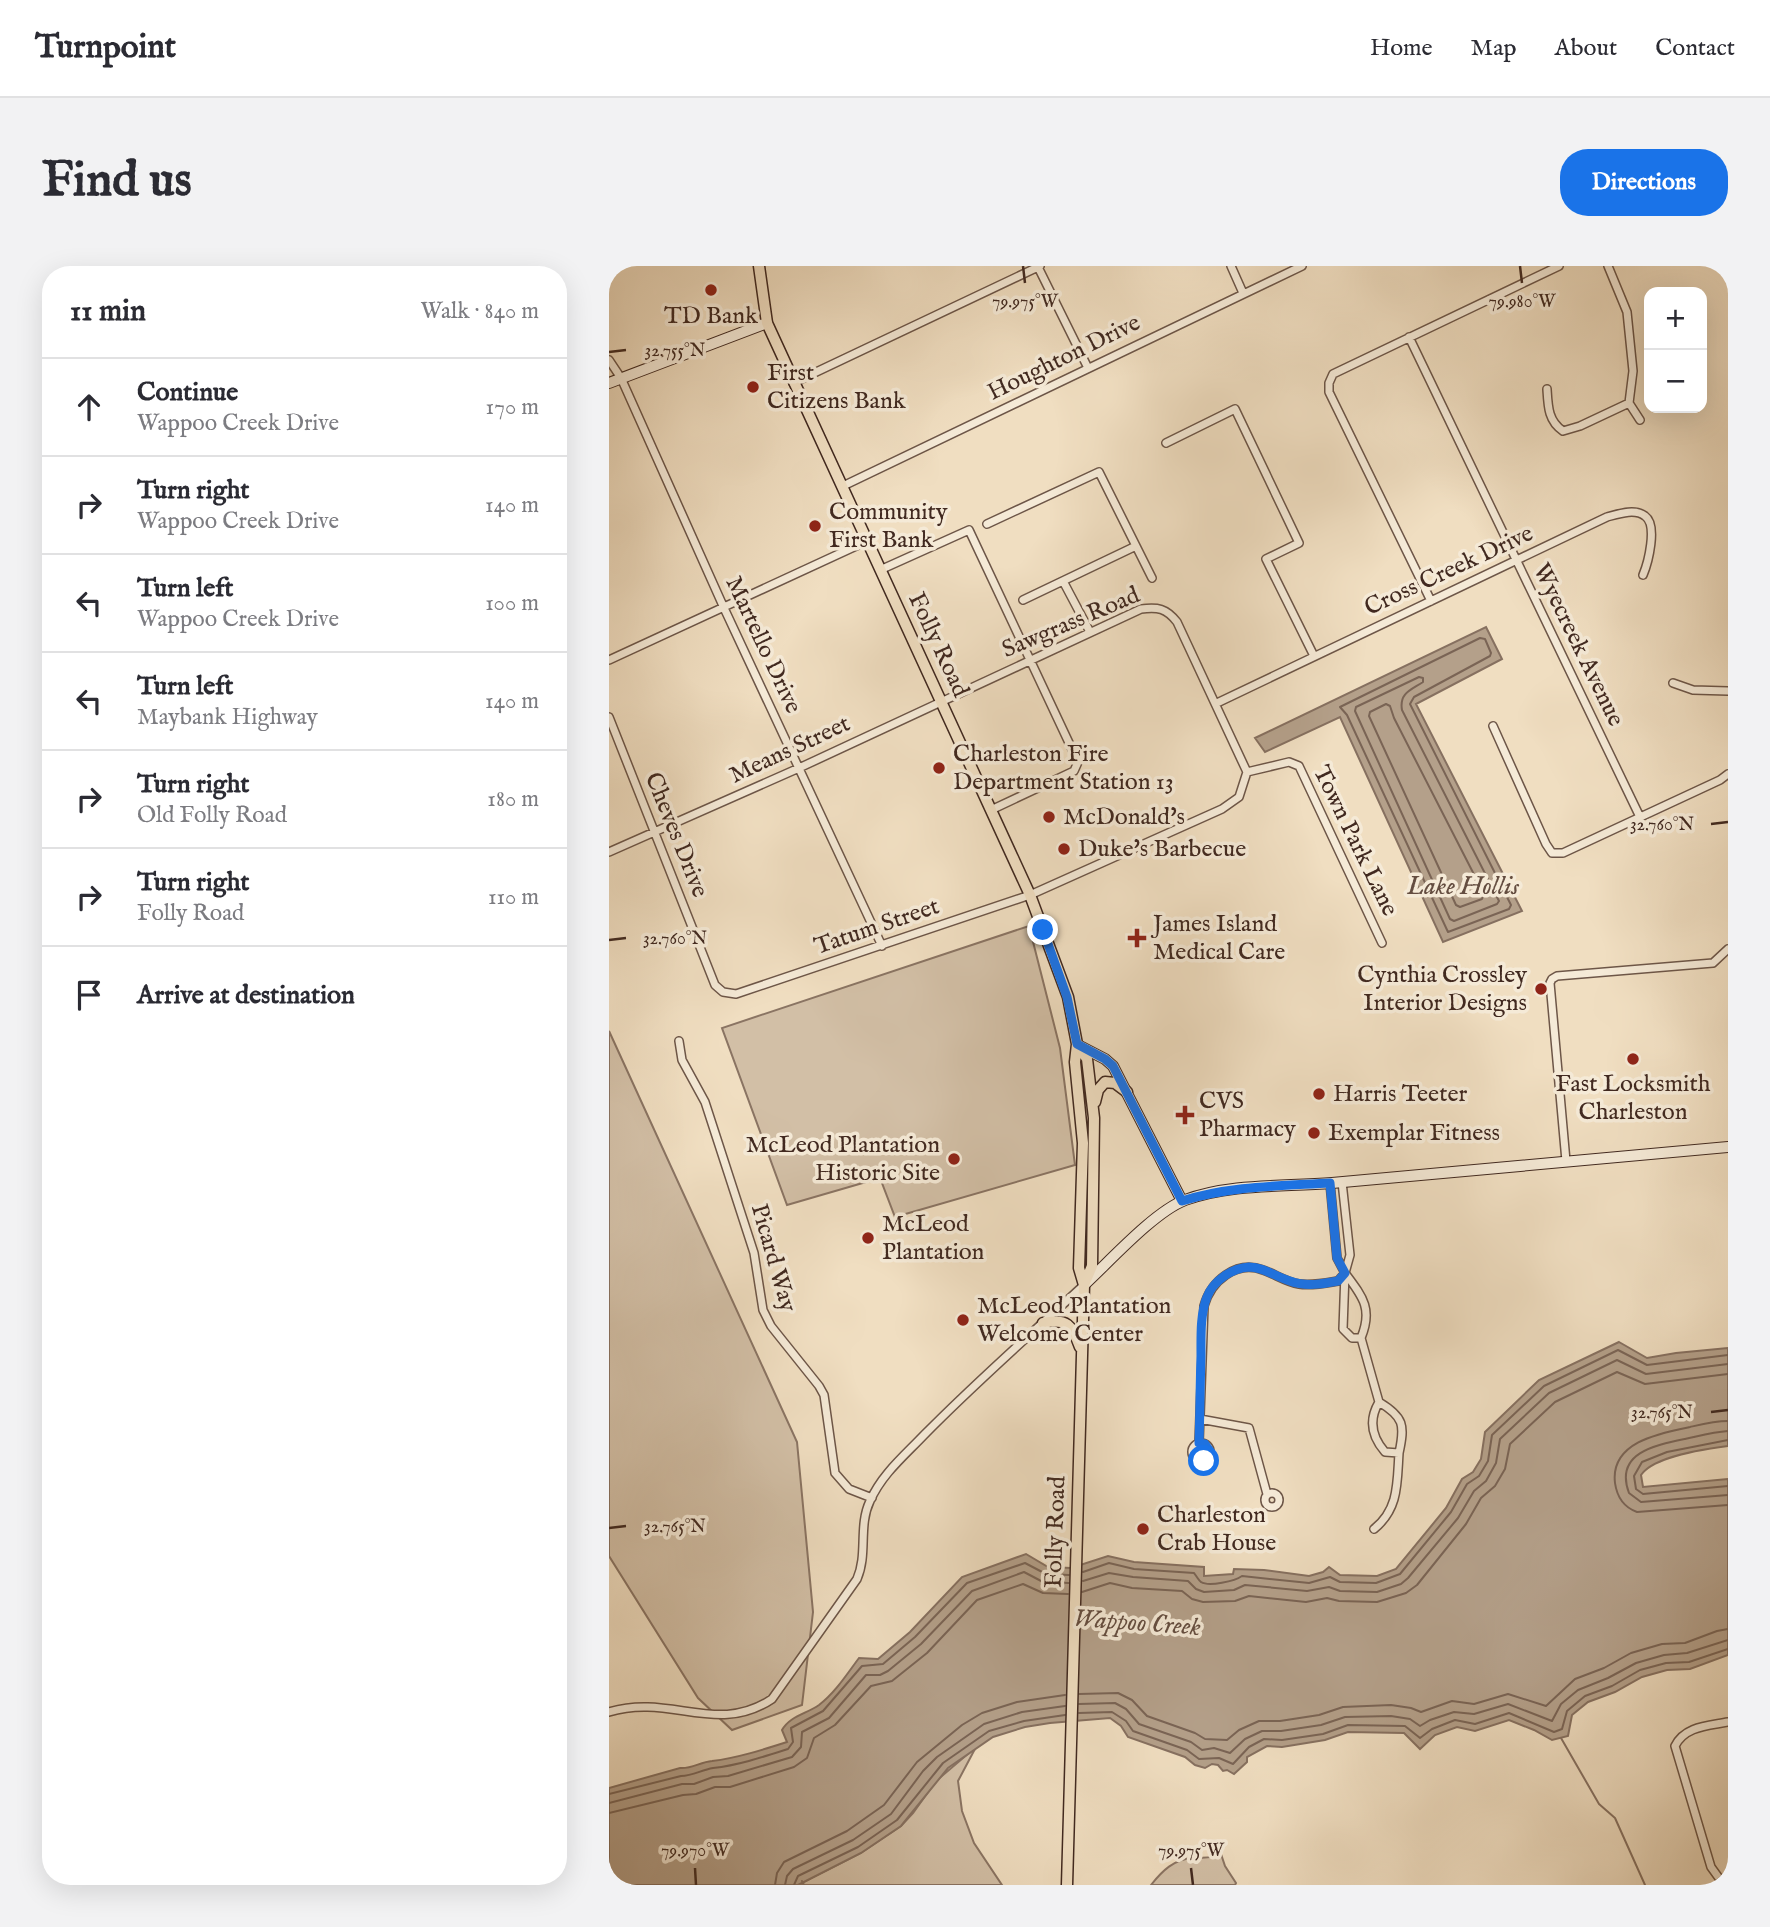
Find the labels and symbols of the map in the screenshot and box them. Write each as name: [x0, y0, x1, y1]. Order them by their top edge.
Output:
marker: TD Bank: [703, 282, 719, 298]
text: 79.975°W: [992, 291, 1059, 314]
text: 79.980°W: [1489, 291, 1556, 314]
place label: TD Bank: [664, 301, 758, 332]
street label: Houghton Drive: [983, 308, 1145, 408]
text: 32.755°N: [645, 340, 706, 363]
place label: First Citizens Bank: [767, 358, 906, 417]
marker: First Citizens Bank: [745, 379, 761, 395]
place label: Community First Bank: [829, 497, 948, 556]
marker: Community First Bank: [807, 518, 823, 534]
street label: Cross Creek Drive: [1360, 518, 1538, 624]
street label: Wyecreek Avenue: [1525, 558, 1631, 732]
street label: Martello Drive: [718, 571, 808, 719]
street label: Sawgrass Road: [998, 580, 1145, 666]
street label: Folly Road: [900, 588, 976, 702]
street label: Means Street: [725, 709, 855, 791]
place label: Charleston Fire Department Station 13: [953, 739, 1174, 798]
marker: Charleston Fire Department Station 13: [931, 760, 947, 776]
street label: Town Park Lane: [1305, 761, 1405, 921]
street label: Cheves Drive: [637, 768, 715, 902]
place label: McDonald's: [1063, 802, 1185, 833]
marker: McDonald's: [1041, 809, 1057, 825]
text: 32.760°N: [1630, 814, 1695, 837]
place label: Duke's Barbecue: [1078, 834, 1246, 865]
marker: Duke's Barbecue: [1056, 841, 1072, 857]
water label: Lake Hollis: [1406, 870, 1519, 903]
street label: Tatum Street: [810, 891, 944, 963]
place label: James Island Medical Care: [1150, 909, 1285, 968]
route end: [1027, 914, 1058, 945]
text: 32.760°N: [643, 928, 708, 951]
marker: James Island Medical Care: [1127, 928, 1147, 948]
place label: Cynthia Crossley Interior Designs: [1357, 960, 1527, 1019]
marker: Cynthia Crossley Interior Designs: [1533, 981, 1549, 997]
marker: Fast Locksmith Charleston: [1625, 1051, 1641, 1067]
place label: Fast Locksmith Charleston: [1556, 1069, 1711, 1128]
place label: Harris Teeter: [1333, 1079, 1467, 1110]
place label: CVS Pharmacy: [1199, 1086, 1296, 1145]
marker: Harris Teeter: [1311, 1086, 1327, 1102]
marker: CVS Pharmacy: [1177, 1107, 1193, 1123]
place label: Exemplar Fitness: [1328, 1118, 1500, 1149]
marker: Exemplar Fitness: [1306, 1125, 1322, 1141]
place label: McLeod Plantation Historic Site: [746, 1130, 940, 1189]
marker: McLeod Plantation Historic Site: [946, 1151, 962, 1167]
street label: Picard Way: [743, 1200, 803, 1316]
place label: McLeod Plantation: [882, 1209, 985, 1268]
marker: McLeod Plantation: [860, 1230, 876, 1246]
place label: McLeod Plantation Welcome Center: [977, 1291, 1172, 1350]
marker: McLeod Plantation Welcome Center: [955, 1312, 971, 1328]
text: 32.765°N: [1631, 1402, 1693, 1425]
route start: [1188, 1445, 1219, 1476]
street label: Folly Road: [1039, 1475, 1073, 1589]
place label: Charleston Crab House: [1157, 1500, 1276, 1559]
text: 32.765°N: [644, 1516, 706, 1539]
marker: Charleston Crab House: [1135, 1521, 1151, 1537]
water label: Wappoo Creek: [1072, 1602, 1202, 1644]
text: 79.970°W: [661, 1840, 730, 1863]
text: 79.975°W: [1158, 1840, 1225, 1863]

